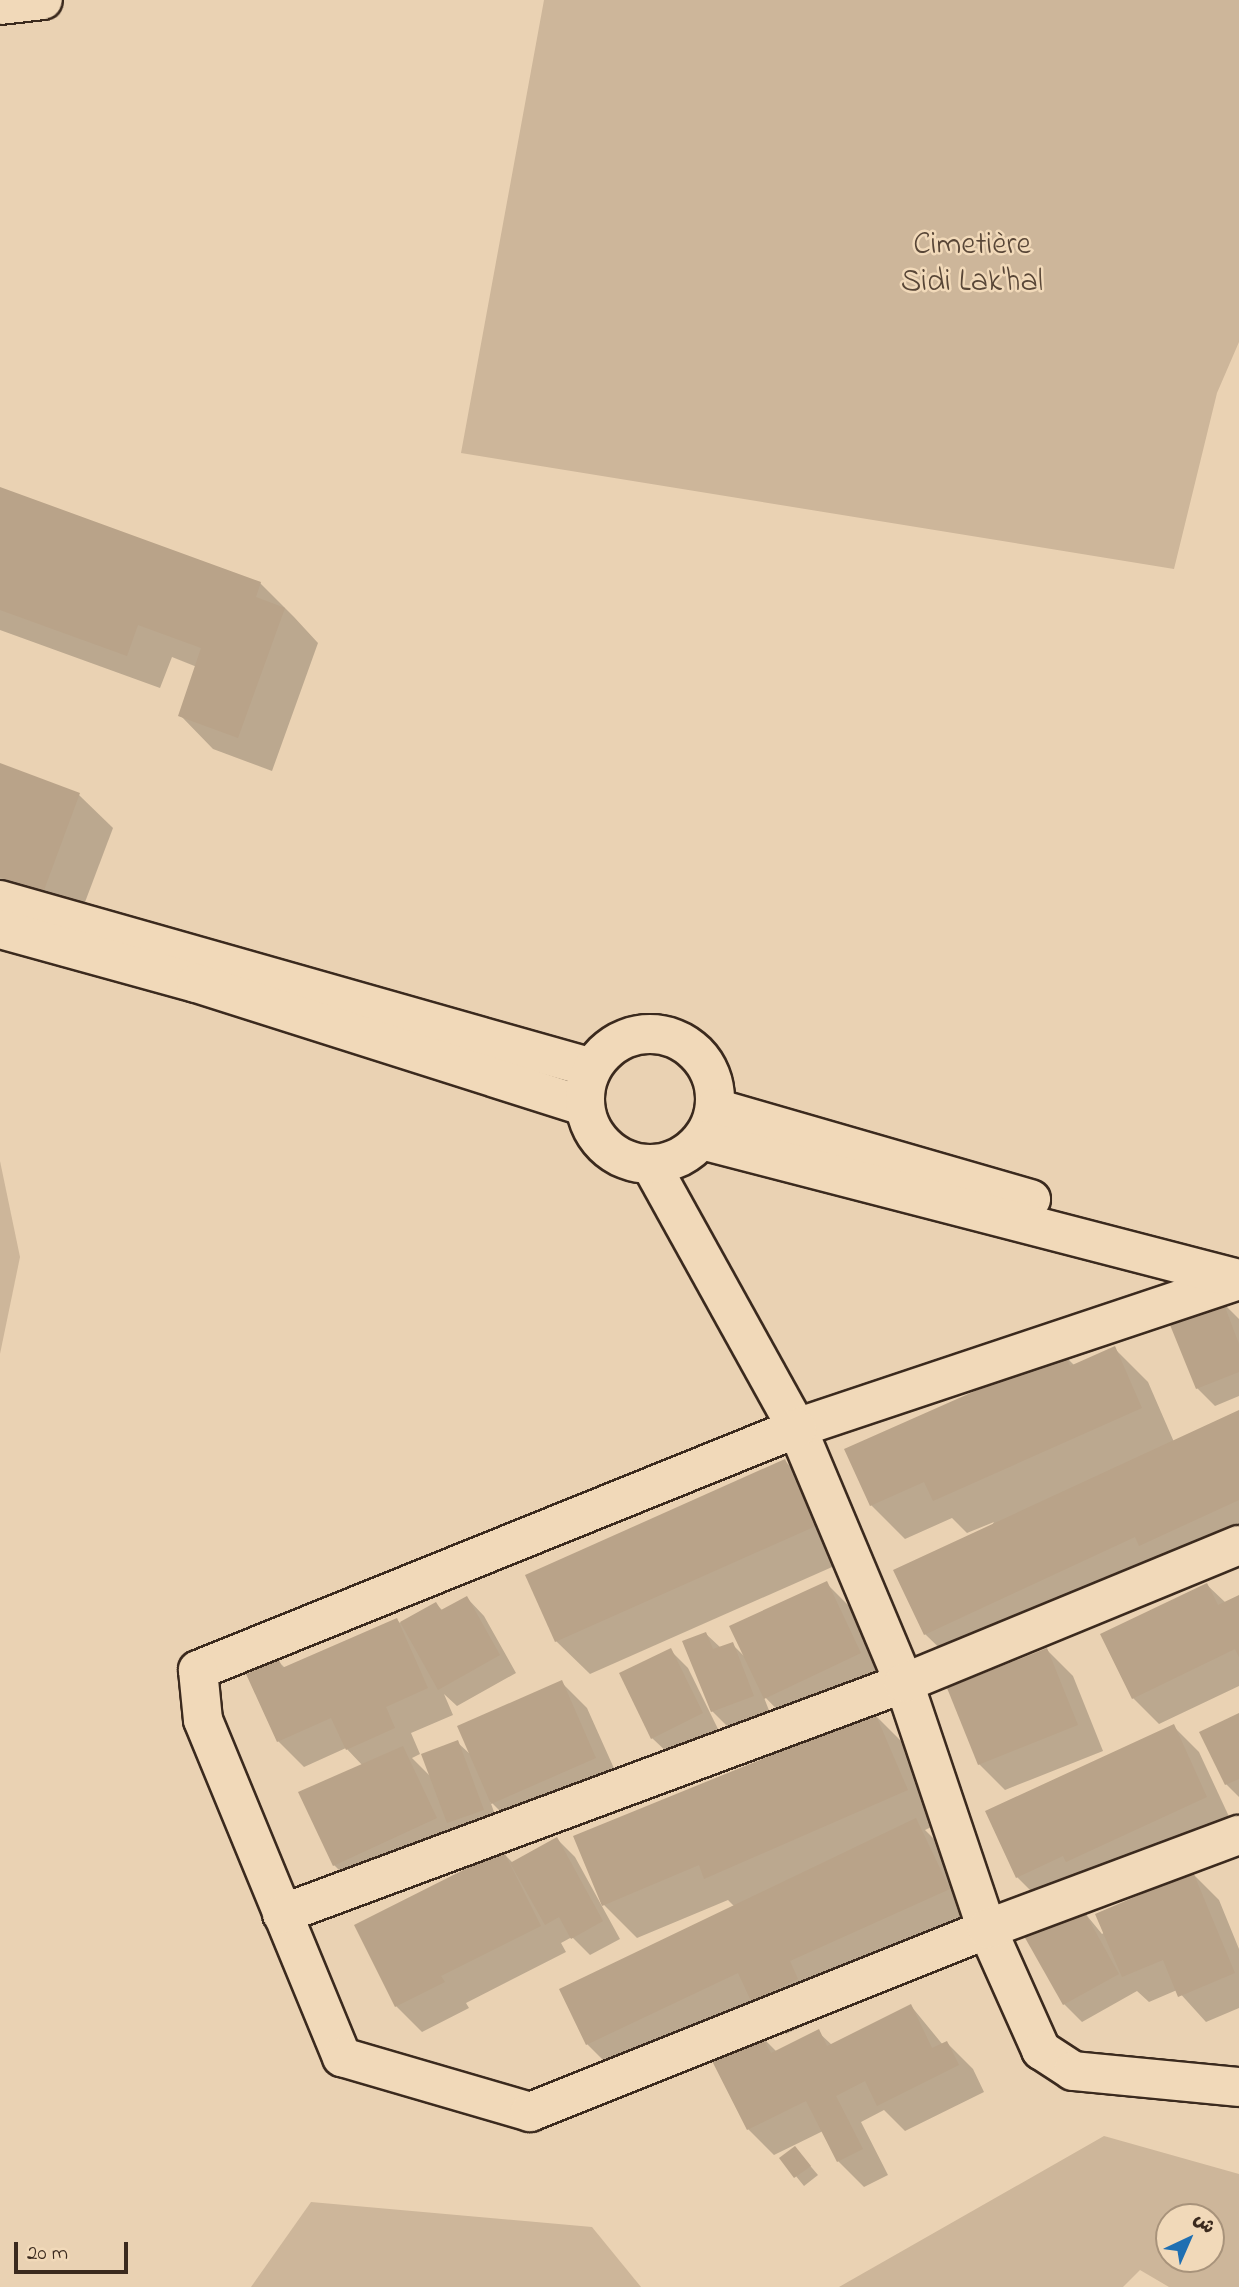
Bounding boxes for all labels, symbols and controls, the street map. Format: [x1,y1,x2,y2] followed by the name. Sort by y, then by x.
[901,228,1043,303] park label: Cimetière Sidi Lak'hal
[1155,2203,1225,2273] north arrow
[1187,2207,1220,2241] text: ش
[18,2228,131,2272] scale bar
[27,2239,68,2269] text: 20 m

